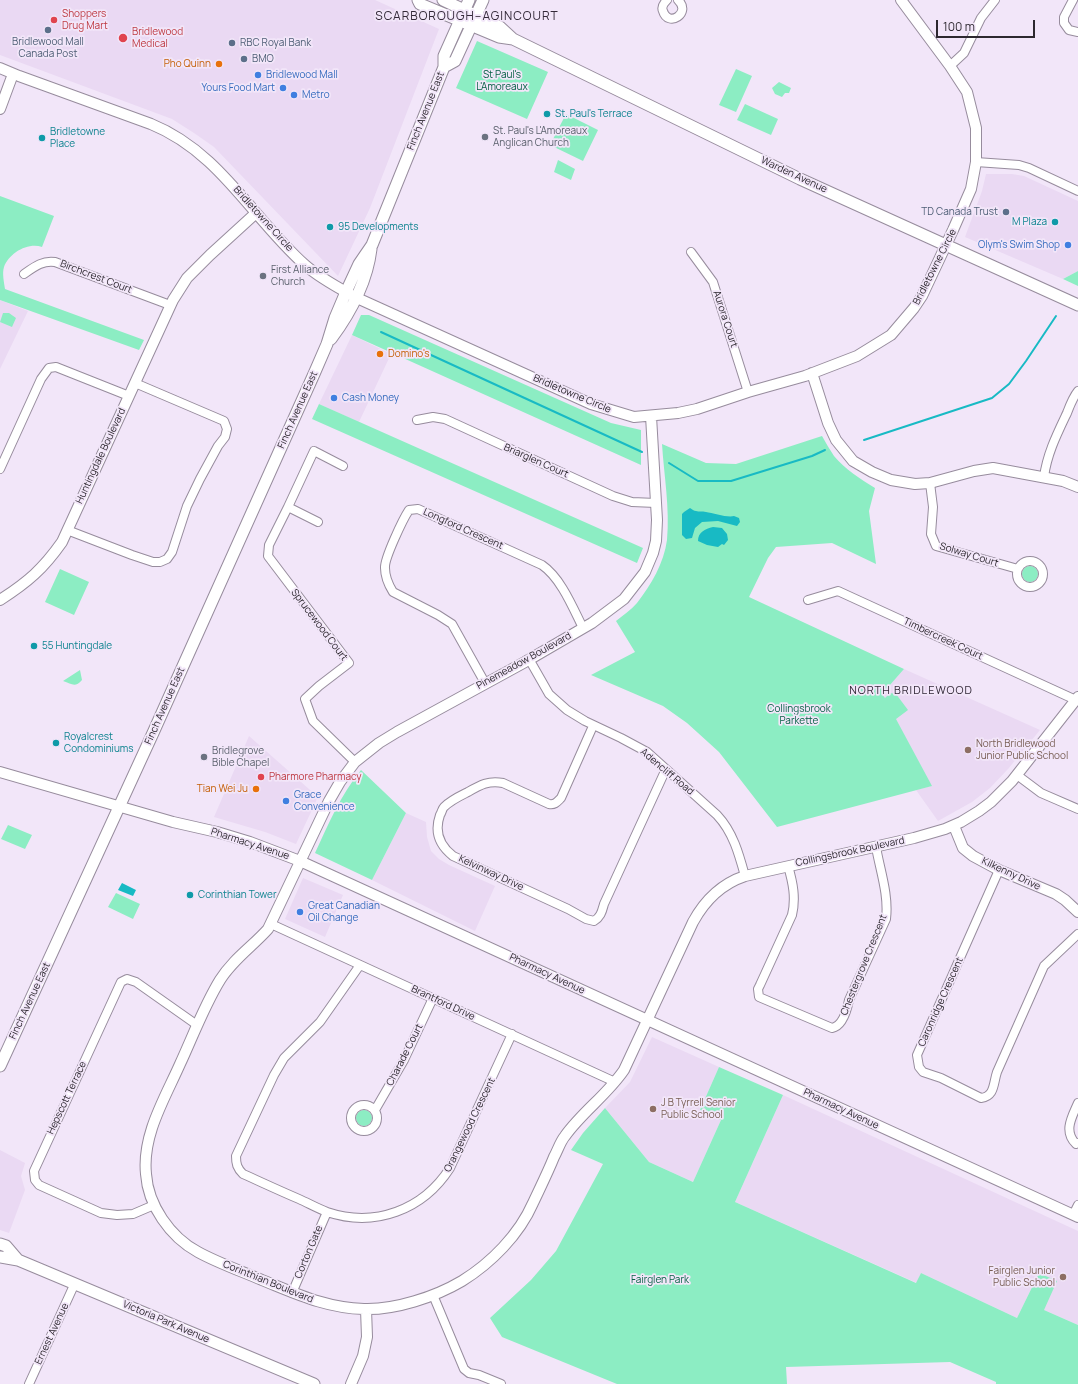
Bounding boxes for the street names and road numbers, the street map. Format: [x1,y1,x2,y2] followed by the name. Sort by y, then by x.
[405,70,447,152] street label: Finch Avenue East
[759,154,829,196] street label: Warden Avenue
[231,184,295,254] street label: Bridletowne Circle
[911,227,959,307] street label: Bridletowne Circle
[58,258,134,296] street label: Birchcrest Court
[710,289,740,349] street label: Aurora Court
[276,369,320,451] street label: Finch Avenue East
[531,372,613,416] street label: Bridletowne Circle
[74,406,128,506] street label: Huntingdale Boulevard
[502,441,570,481] street label: Briarglen Court
[421,506,505,552] street label: Longford Crescent
[938,540,1000,570] street label: Solway Court
[288,587,350,663] street label: Sprucewood Court
[901,615,985,663] street label: Timbercreek Court
[474,630,574,692] street label: Pinemeadow Boulevard
[143,665,187,747] street label: Finch Avenue East
[638,746,696,798] street label: Adencliff Road
[209,826,291,862] street label: Pharmacy Avenue
[794,835,906,869] street label: Collingsbrook Boulevard
[457,853,525,893] street label: Kelvinway Drive
[980,855,1042,893] street label: Kilkenny Drive
[838,913,890,1017] street label: Chestergrove Crescent
[507,951,587,997] street label: Pharmacy Avenue
[916,955,966,1049] street label: Caronridge Crescent
[7,961,53,1041] street label: Finch Avenue East
[409,983,477,1023] street label: Brantford Drive
[384,1022,426,1088] street label: Charade Court
[45,1060,89,1136] street label: Hepscott Terrace
[442,1076,498,1174] street label: Orangewood Crescent
[801,1086,881,1132] street label: Pharmacy Avenue
[292,1224,326,1280] street label: Corton Gate
[221,1258,315,1306] street label: Corinthian Boulevard
[121,1298,211,1346] street label: Victoria Park Avenue
[33,1301,71,1367] street label: Ernest Avenue

